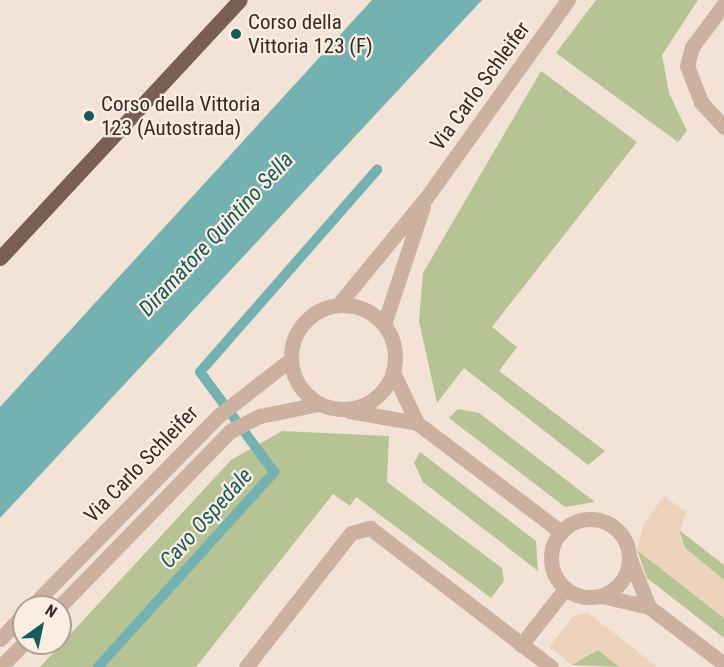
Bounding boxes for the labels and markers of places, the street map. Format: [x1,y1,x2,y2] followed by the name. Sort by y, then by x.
[248,9,373,59] place label: Corso della Vittoria 123 (F)
[229,27,243,41] marker: Corso della Vittoria 123 (F)
[101,91,260,141] place label: Corso della Vittoria 123 (Autostrada)
[82,109,96,123] marker: Corso della Vittoria 123 (Autostrada)

